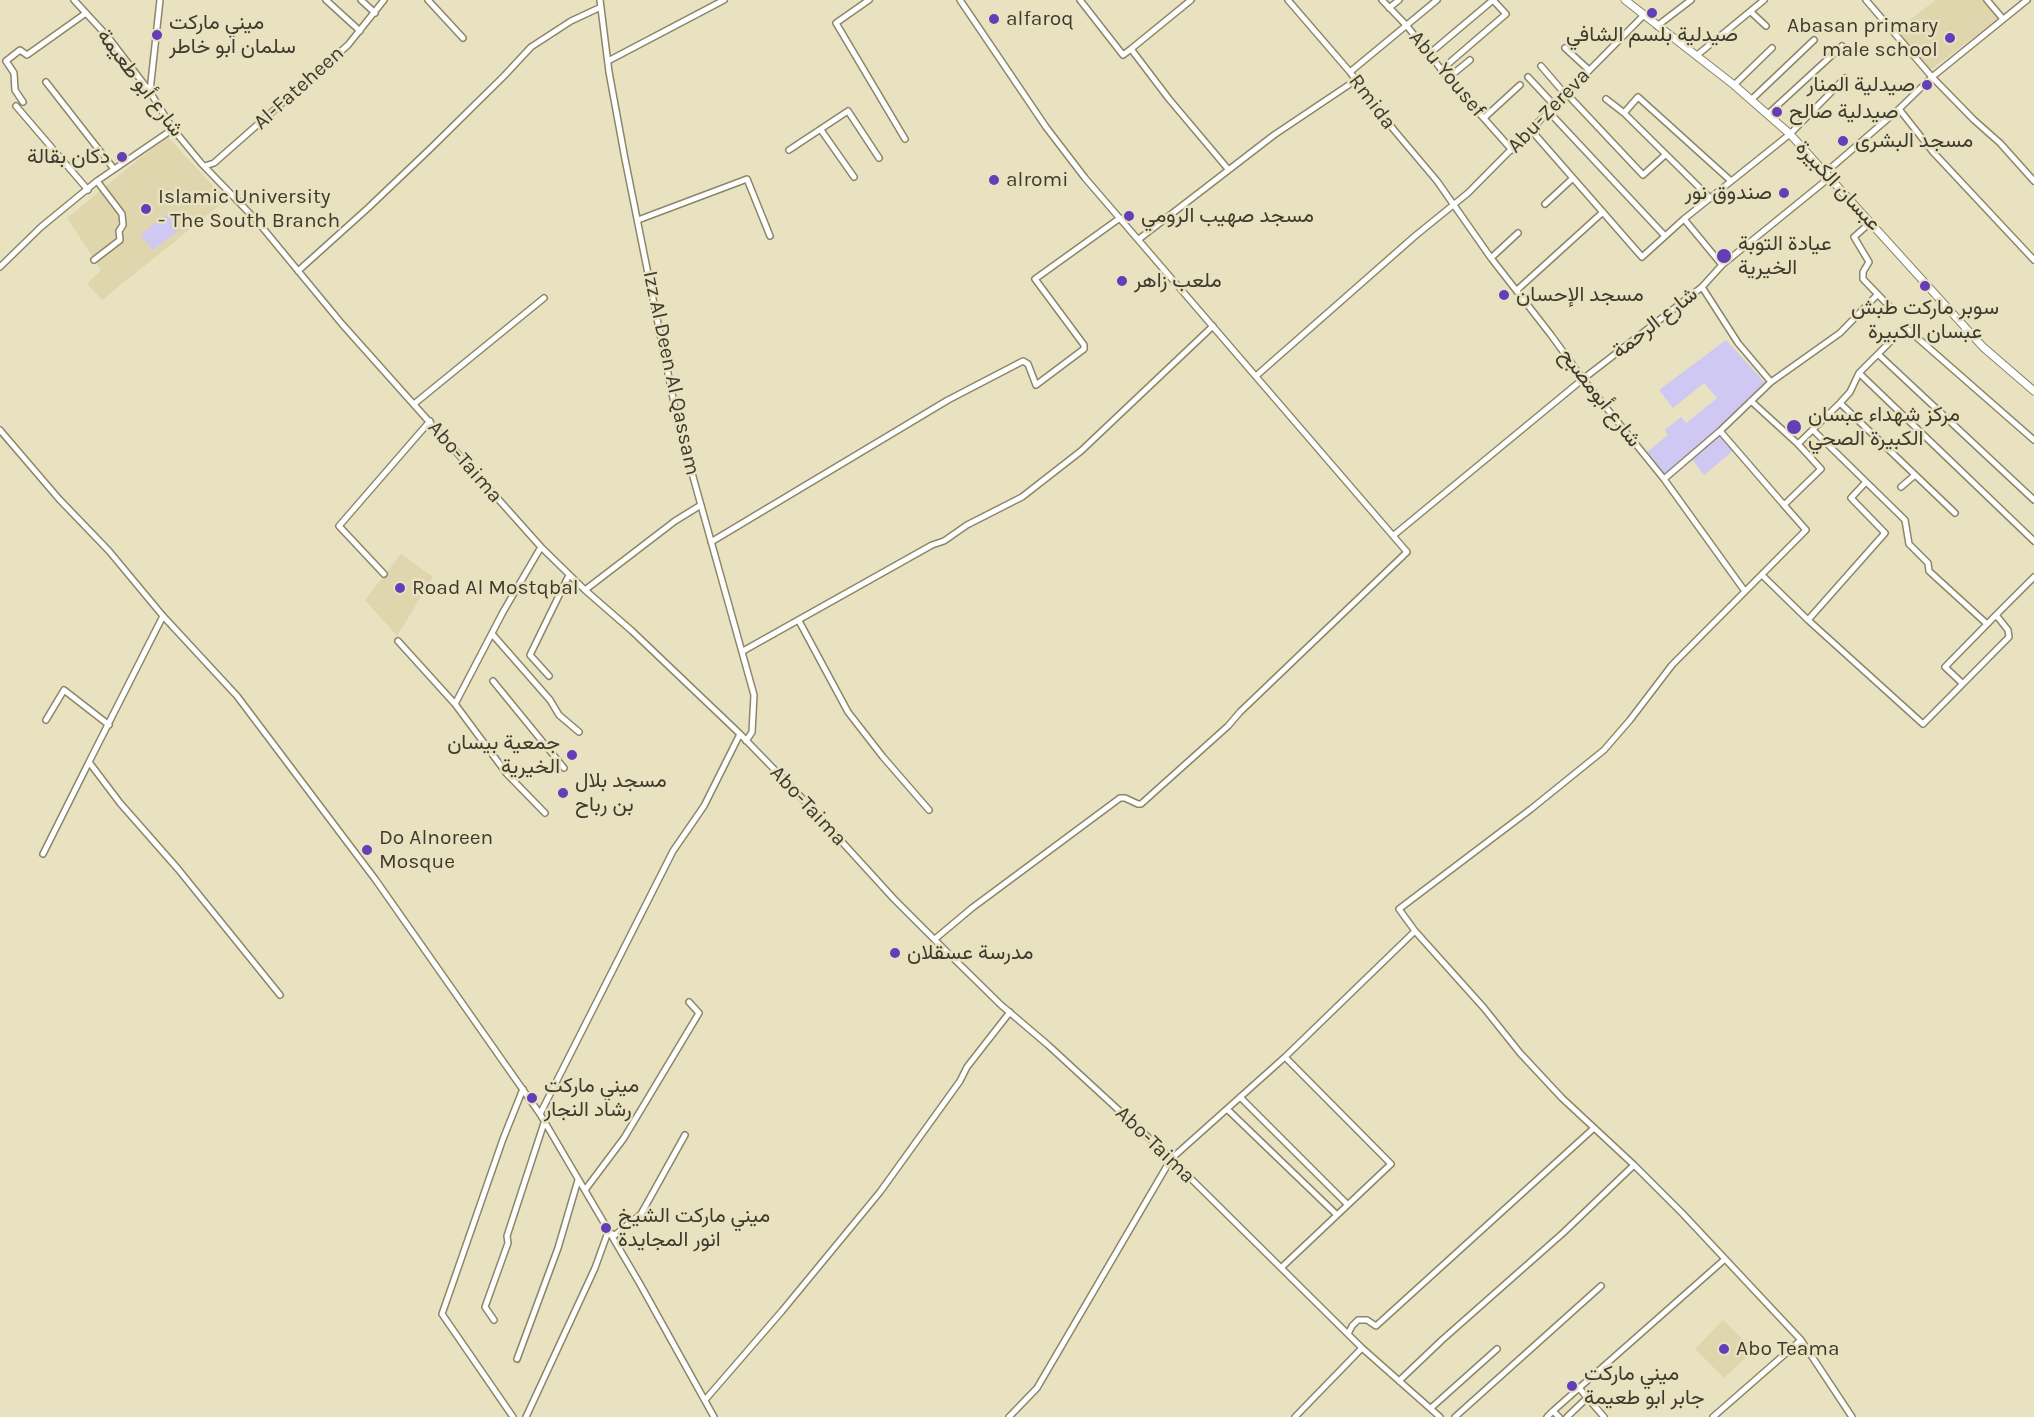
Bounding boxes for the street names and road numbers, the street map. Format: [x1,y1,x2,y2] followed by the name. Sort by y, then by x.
[91,24,189,142] street label: شارع أبو طعيمة
[1403,25,1491,123] street label: Abu Yousef
[249,41,349,135] street label: Al-Fateheen
[1502,63,1596,159] street label: Abu-Zereva
[1343,69,1401,135] street label: Rmida
[1790,136,1886,236] street label: عبسان الكبيرة
[637,269,705,477] street label: Izz Al Deen Al Qassam
[1607,282,1703,364] street label: شارع الرحمة
[1554,344,1646,452] street label: شارع أبومصبح
[422,416,508,508] street label: Abo-Taima
[764,760,852,852] street label: Abo-Taima
[1110,1101,1200,1189] street label: Abo-Taima

